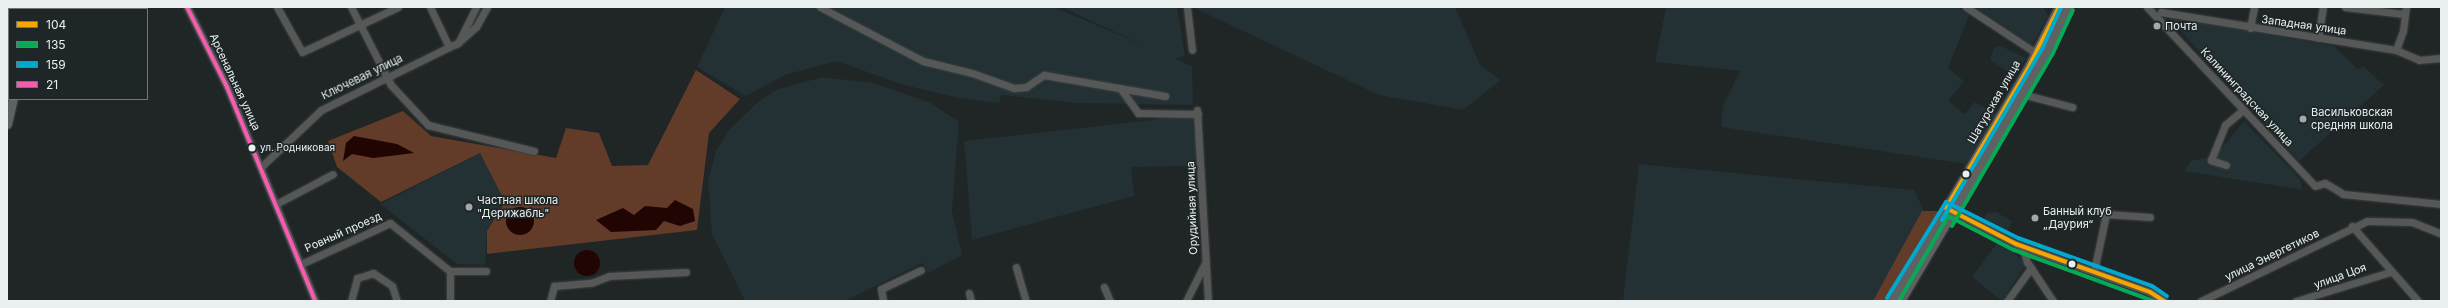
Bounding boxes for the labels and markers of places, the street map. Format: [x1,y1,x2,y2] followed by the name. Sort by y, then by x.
[2165,19,2198,33] place label: Почта
[2152,21,2162,31] marker: Почта
[2311,106,2393,132] place label: Васильковская средняя школа
[2298,114,2308,124] marker: Васильковская средняя школа
[260,142,335,154] place label: ул. Родниковая
[247,143,257,153] marker: ул. Родниковая
[1961,169,1971,179] unlabelled marker
[477,194,558,220] place label: Частная школа "Дерижабль"
[464,202,474,212] marker: Частная школа "Дерижабль"
[2043,205,2112,231] place label: Банный клуб „Даурия“
[2030,213,2040,223] marker: Банный клуб „Даурия“
[2067,259,2077,269] unlabelled marker

